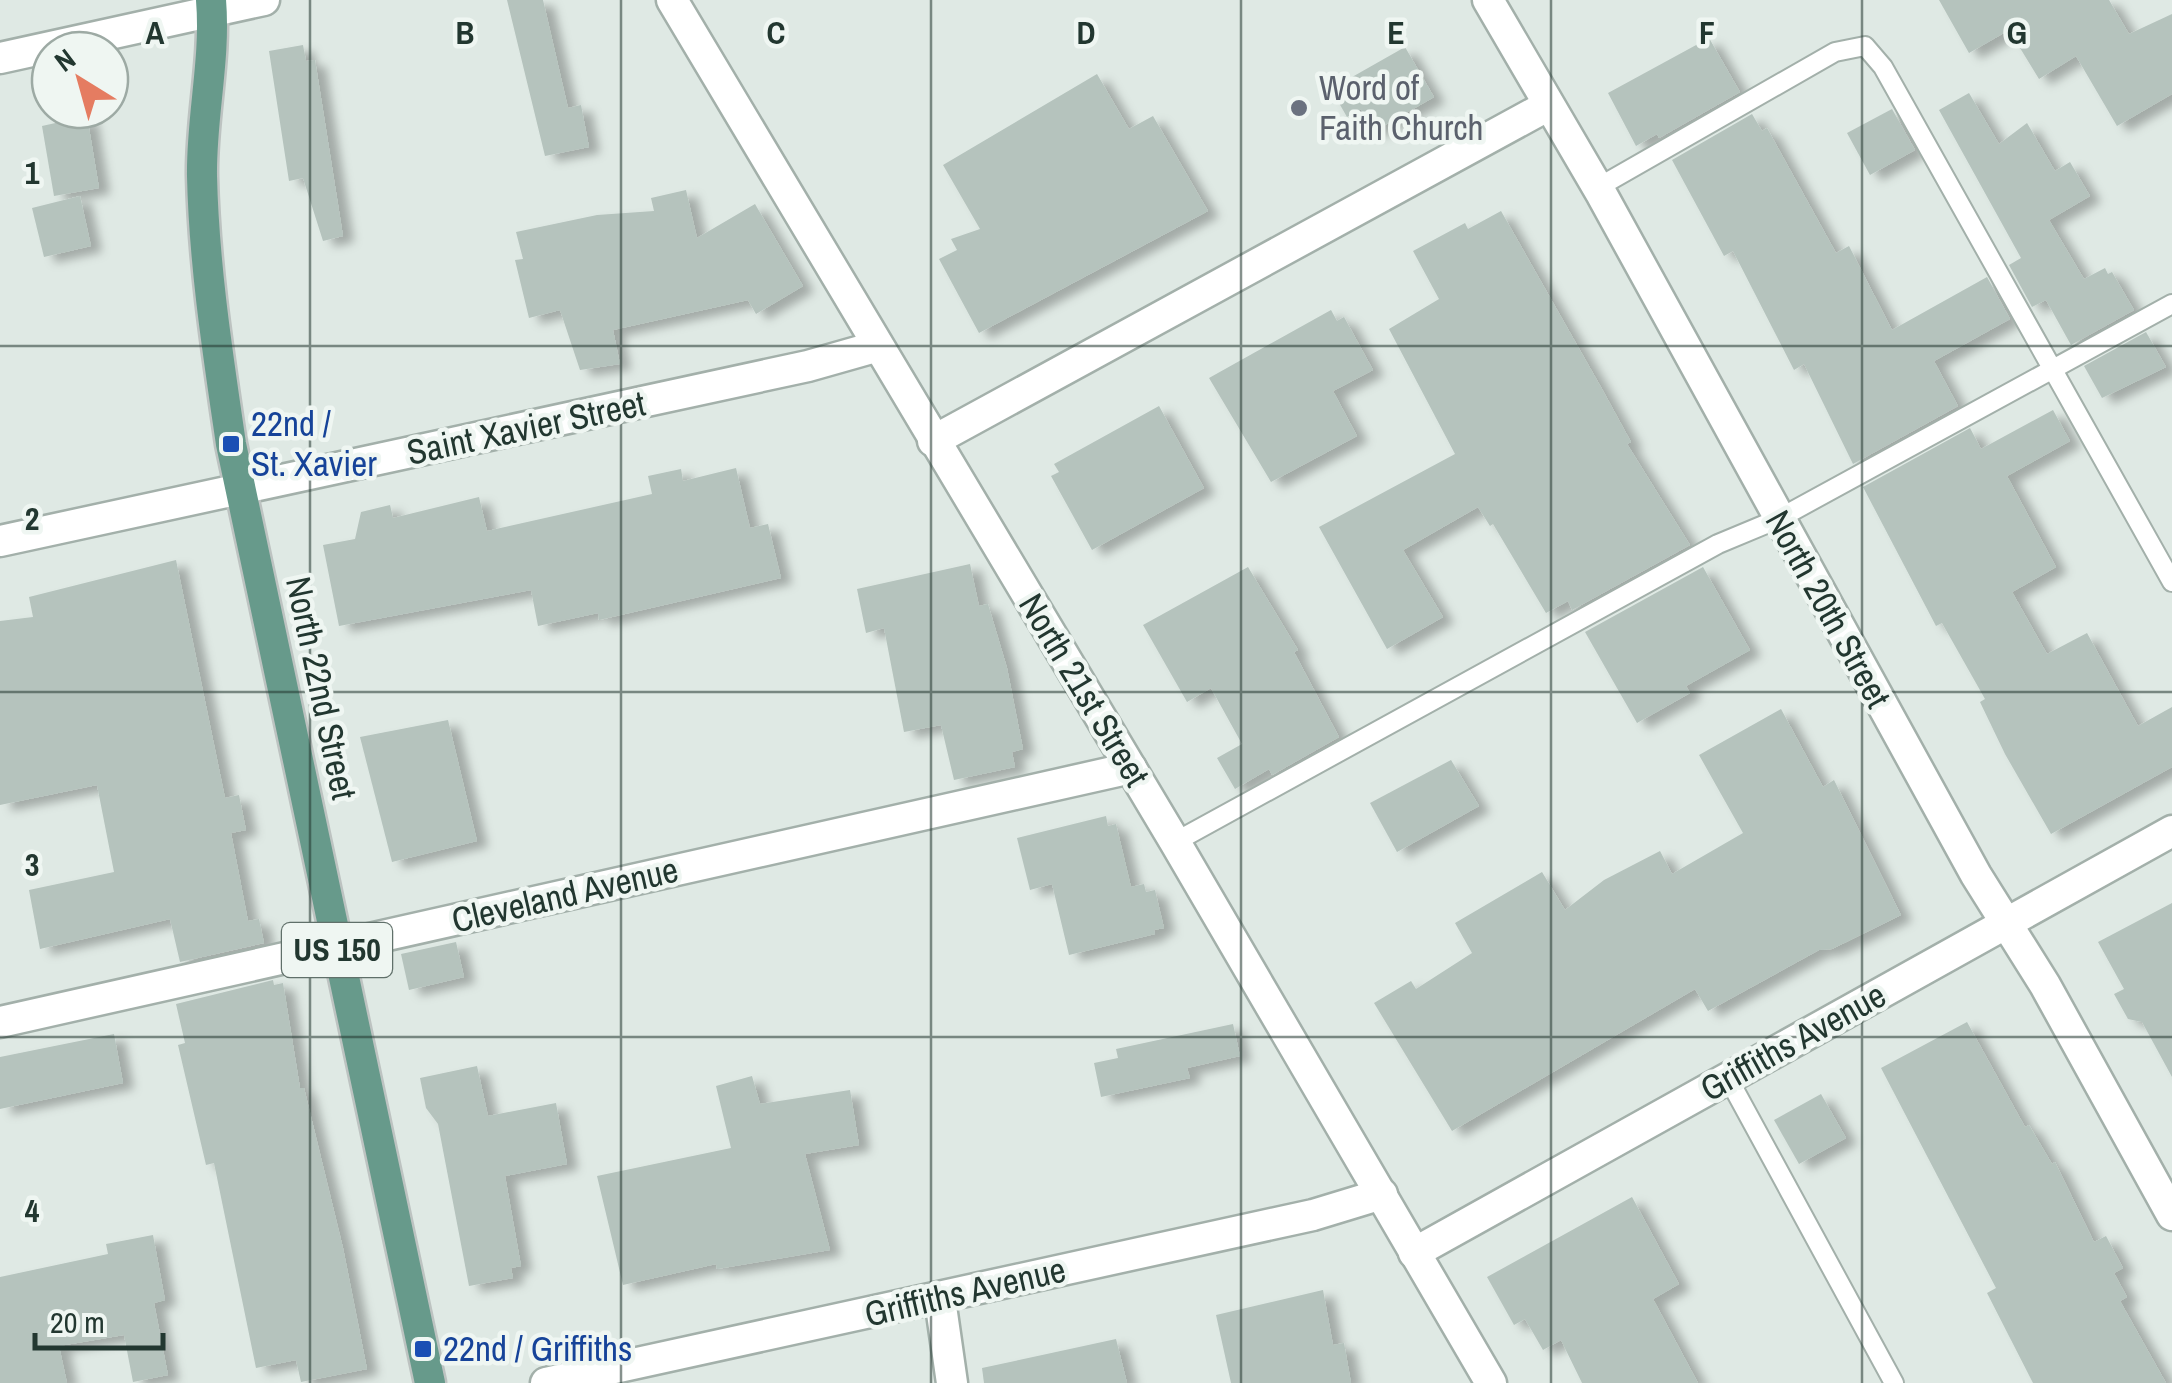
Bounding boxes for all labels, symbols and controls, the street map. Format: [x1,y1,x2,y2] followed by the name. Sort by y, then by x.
[146,11,165,54] text: A
[456,11,474,54] text: B
[767,11,785,54] text: C
[1077,11,1095,54] text: D
[1387,11,1405,54] text: E
[1699,11,1715,54] text: F
[2007,11,2027,54] text: G
[30,30,130,130] north arrow
[47,40,83,80] text: N
[1319,64,1484,151] place label: Word of Faith Church
[1288,97,1310,119] marker: Word of Faith Church
[25,151,40,194] text: 1
[403,379,649,476] street label: Saint Xavier Street
[251,400,377,487] place label: 22nd / St. Xavier
[220,433,242,455] marker: 22nd / St. Xavier
[25,497,39,540] text: 2
[1755,502,1902,716] street label: North 20th Street
[275,572,368,804] street label: North 22nd Street
[1008,585,1160,795] street label: North 21st Street
[25,843,39,886] text: 3
[447,846,683,943] street label: Cleveland Avenue
[282,923,392,977] road number: US 150
[1692,971,1894,1112] street label: Griffiths Avenue
[25,1189,40,1232] text: 4
[860,1246,1070,1337] street label: Griffiths Avenue
[35,1288,162,1350] scale bar
[50,1302,105,1342] text: 20 m
[443,1325,632,1372] place label: 22nd / Griffiths
[412,1338,434,1360] marker: 22nd / Griffiths

